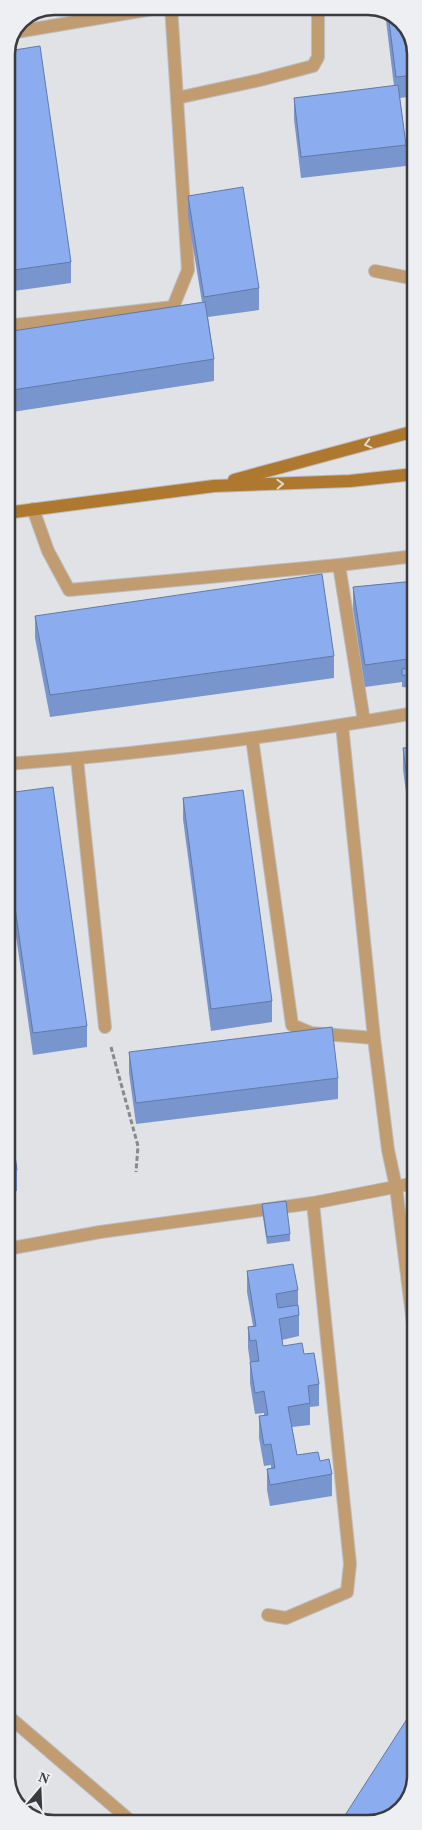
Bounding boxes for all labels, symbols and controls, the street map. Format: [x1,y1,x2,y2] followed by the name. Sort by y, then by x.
[364,438,373,448] one-way arrow
[277,478,285,489] one-way arrow
[15,1765,65,1815] north arrow
[37,1769,51,1787] text: N

